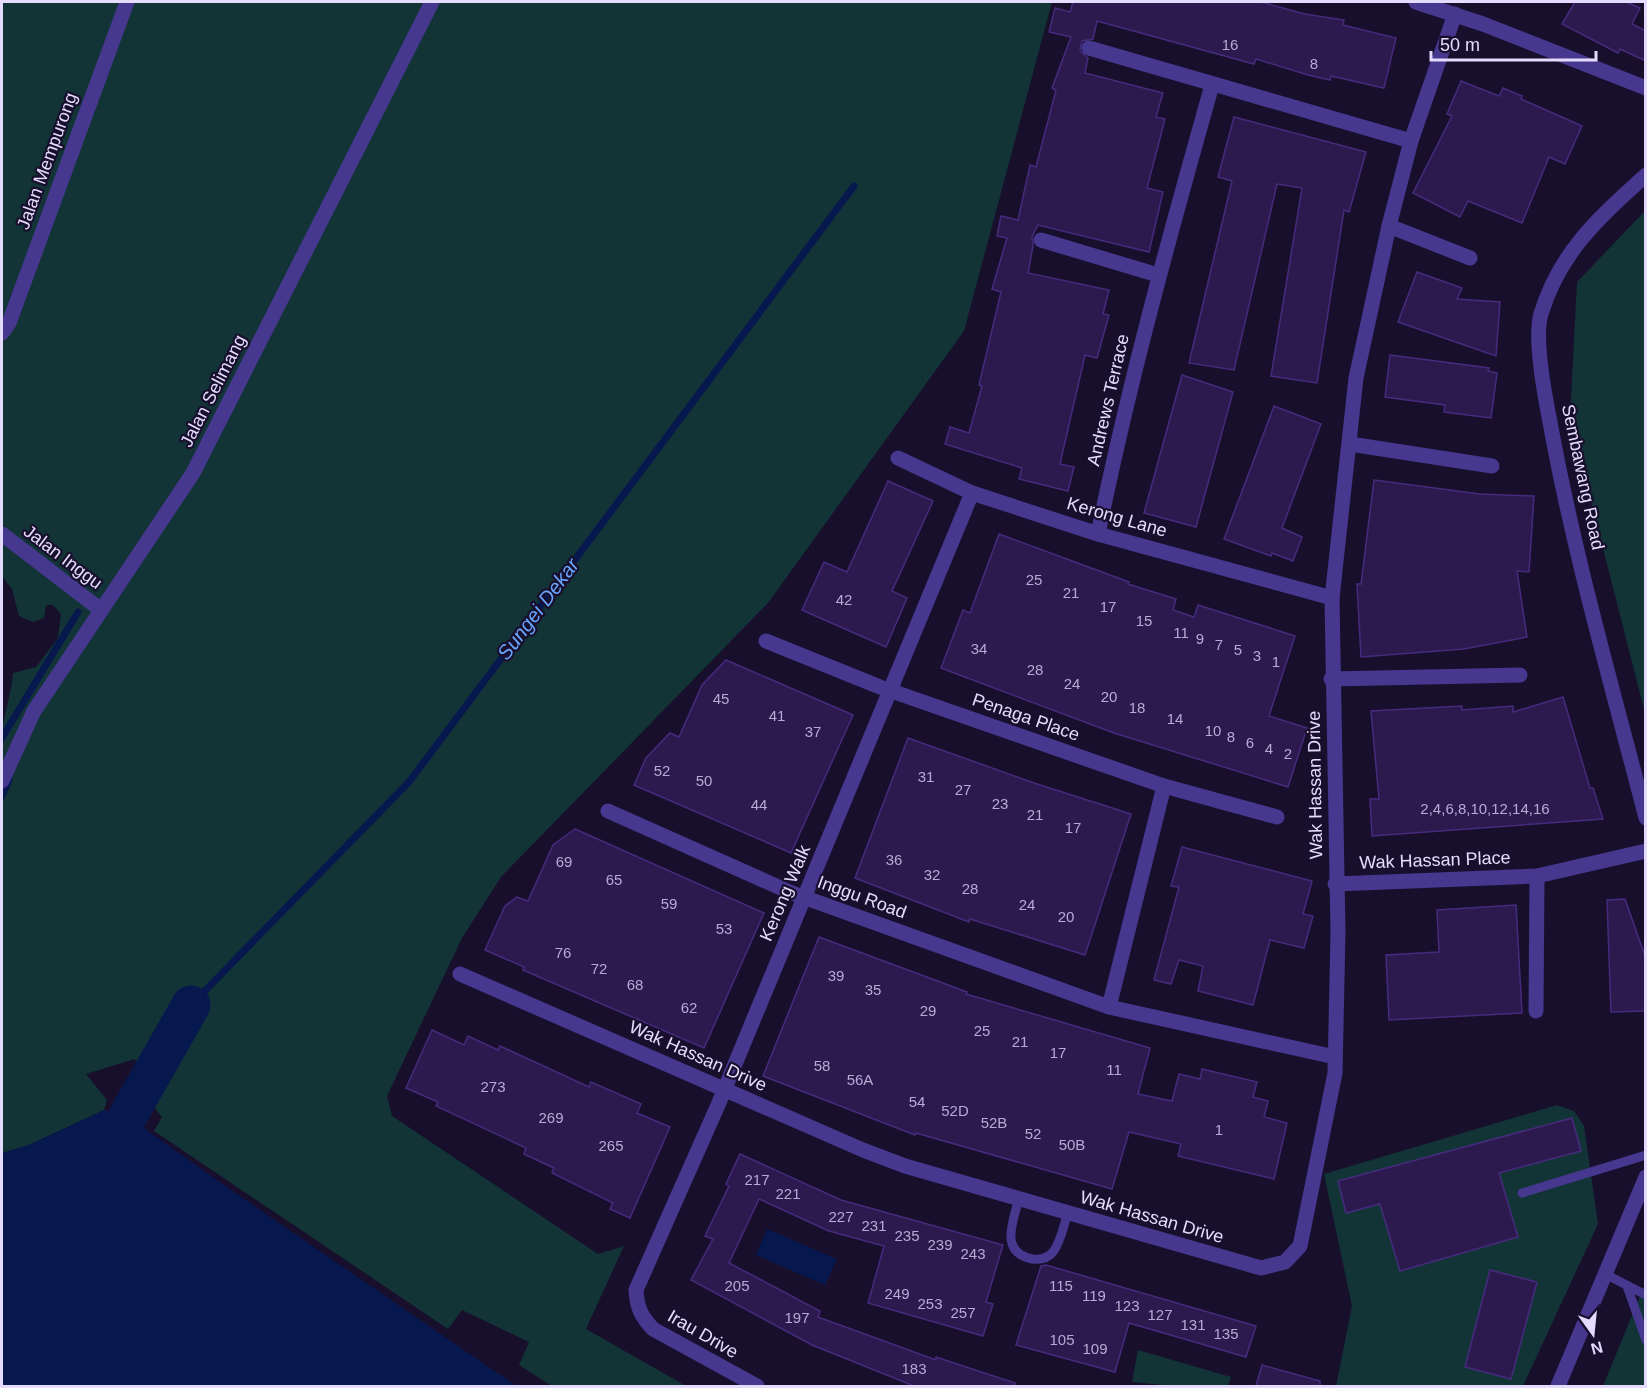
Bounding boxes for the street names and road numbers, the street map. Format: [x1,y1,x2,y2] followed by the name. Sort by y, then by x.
[13,90,81,232] street label: Jalan Mempurong
[176,332,250,450] street label: Jalan Selimang
[1083,332,1133,468] street label: Andrews Terrace
[1558,402,1608,552] street label: Sembawang Road
[1065,493,1169,541] street label: Kerong Lane
[20,521,106,593] street label: Jalan Inggu
[970,689,1082,745] street label: Penaga Place
[1304,711,1326,859] street label: Wak Hassan Drive
[756,841,815,944] street label: Kerong Walk
[1359,847,1511,873] street label: Wak Hassan Place
[815,872,909,922] street label: Inggu Road
[626,1017,770,1095] street label: Wak Hassan Drive
[1078,1187,1226,1247] street label: Wak Hassan Drive
[664,1306,742,1362] street label: Irau Drive

